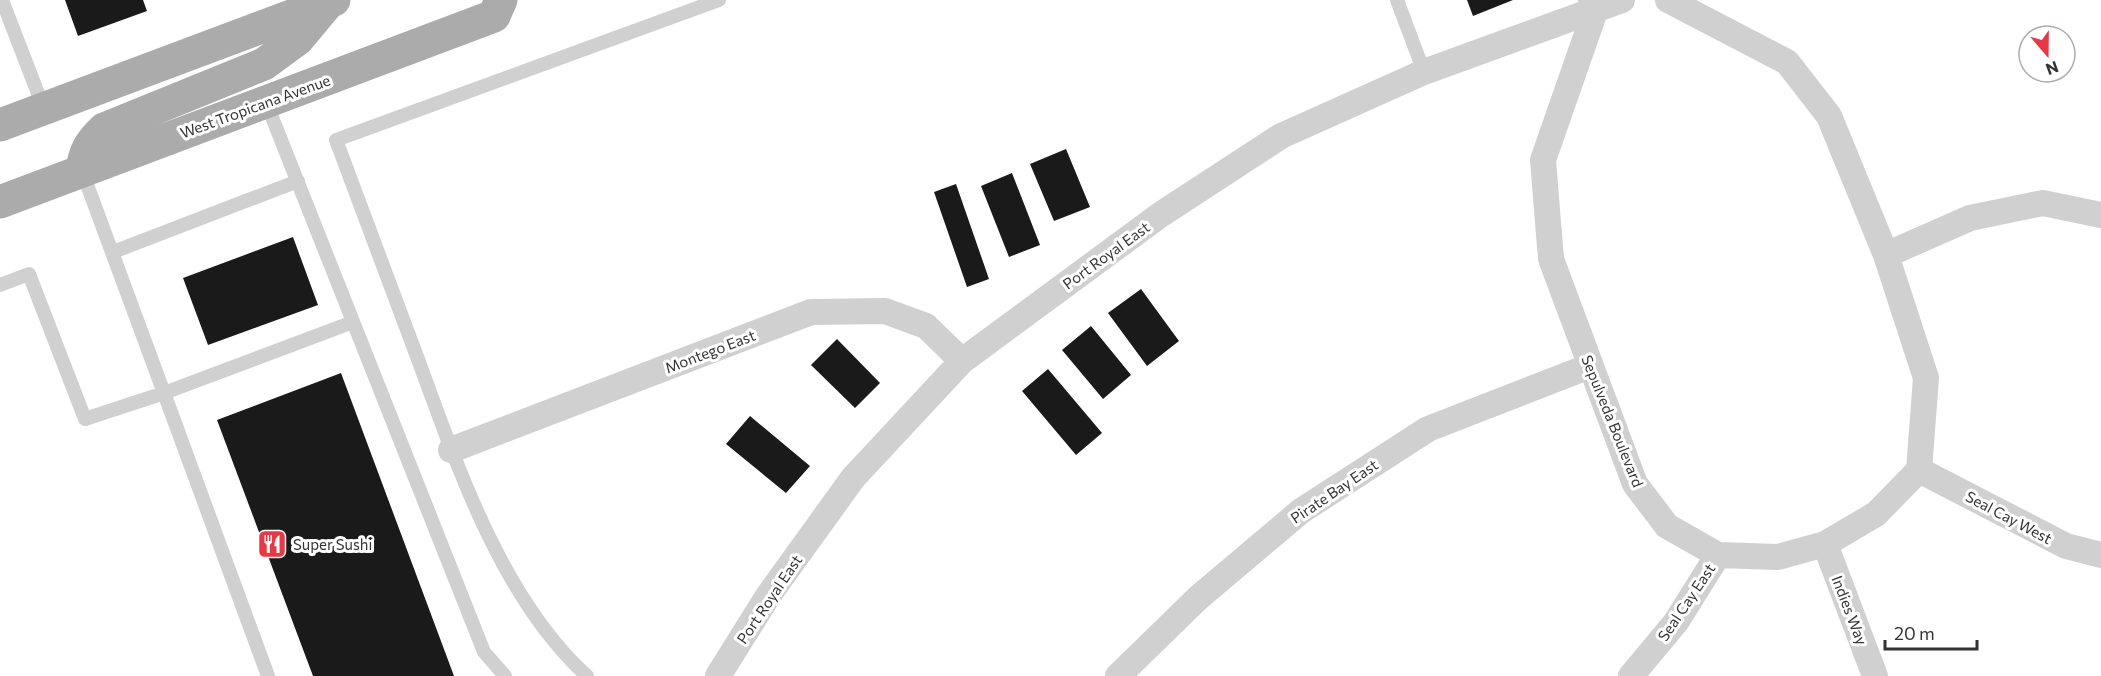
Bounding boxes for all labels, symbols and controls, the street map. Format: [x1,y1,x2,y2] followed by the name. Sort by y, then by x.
[2017,24,2077,84] north arrow
[2043,58,2061,80] text: N
[178,70,333,142] street label: West Tropicana Avenue
[1059,217,1153,293] street label: Port Royal East
[662,326,758,376] street label: Montego East
[1578,352,1648,490] street label: Sepulveda Boulevard
[1287,455,1381,527] street label: Pirate Bay East
[1963,487,2055,547] street label: Seal Cay West
[256,528,288,560] restaurant icon: Super Sushi
[293,535,372,553] place label: Super Sushi
[733,551,805,647] street label: Port Royal East
[1654,560,1718,644] street label: Seal Cay East
[1829,573,1872,647] street label: Indies Way
[1885,613,1976,651] scale bar
[1894,622,1935,644] text: 20 m

